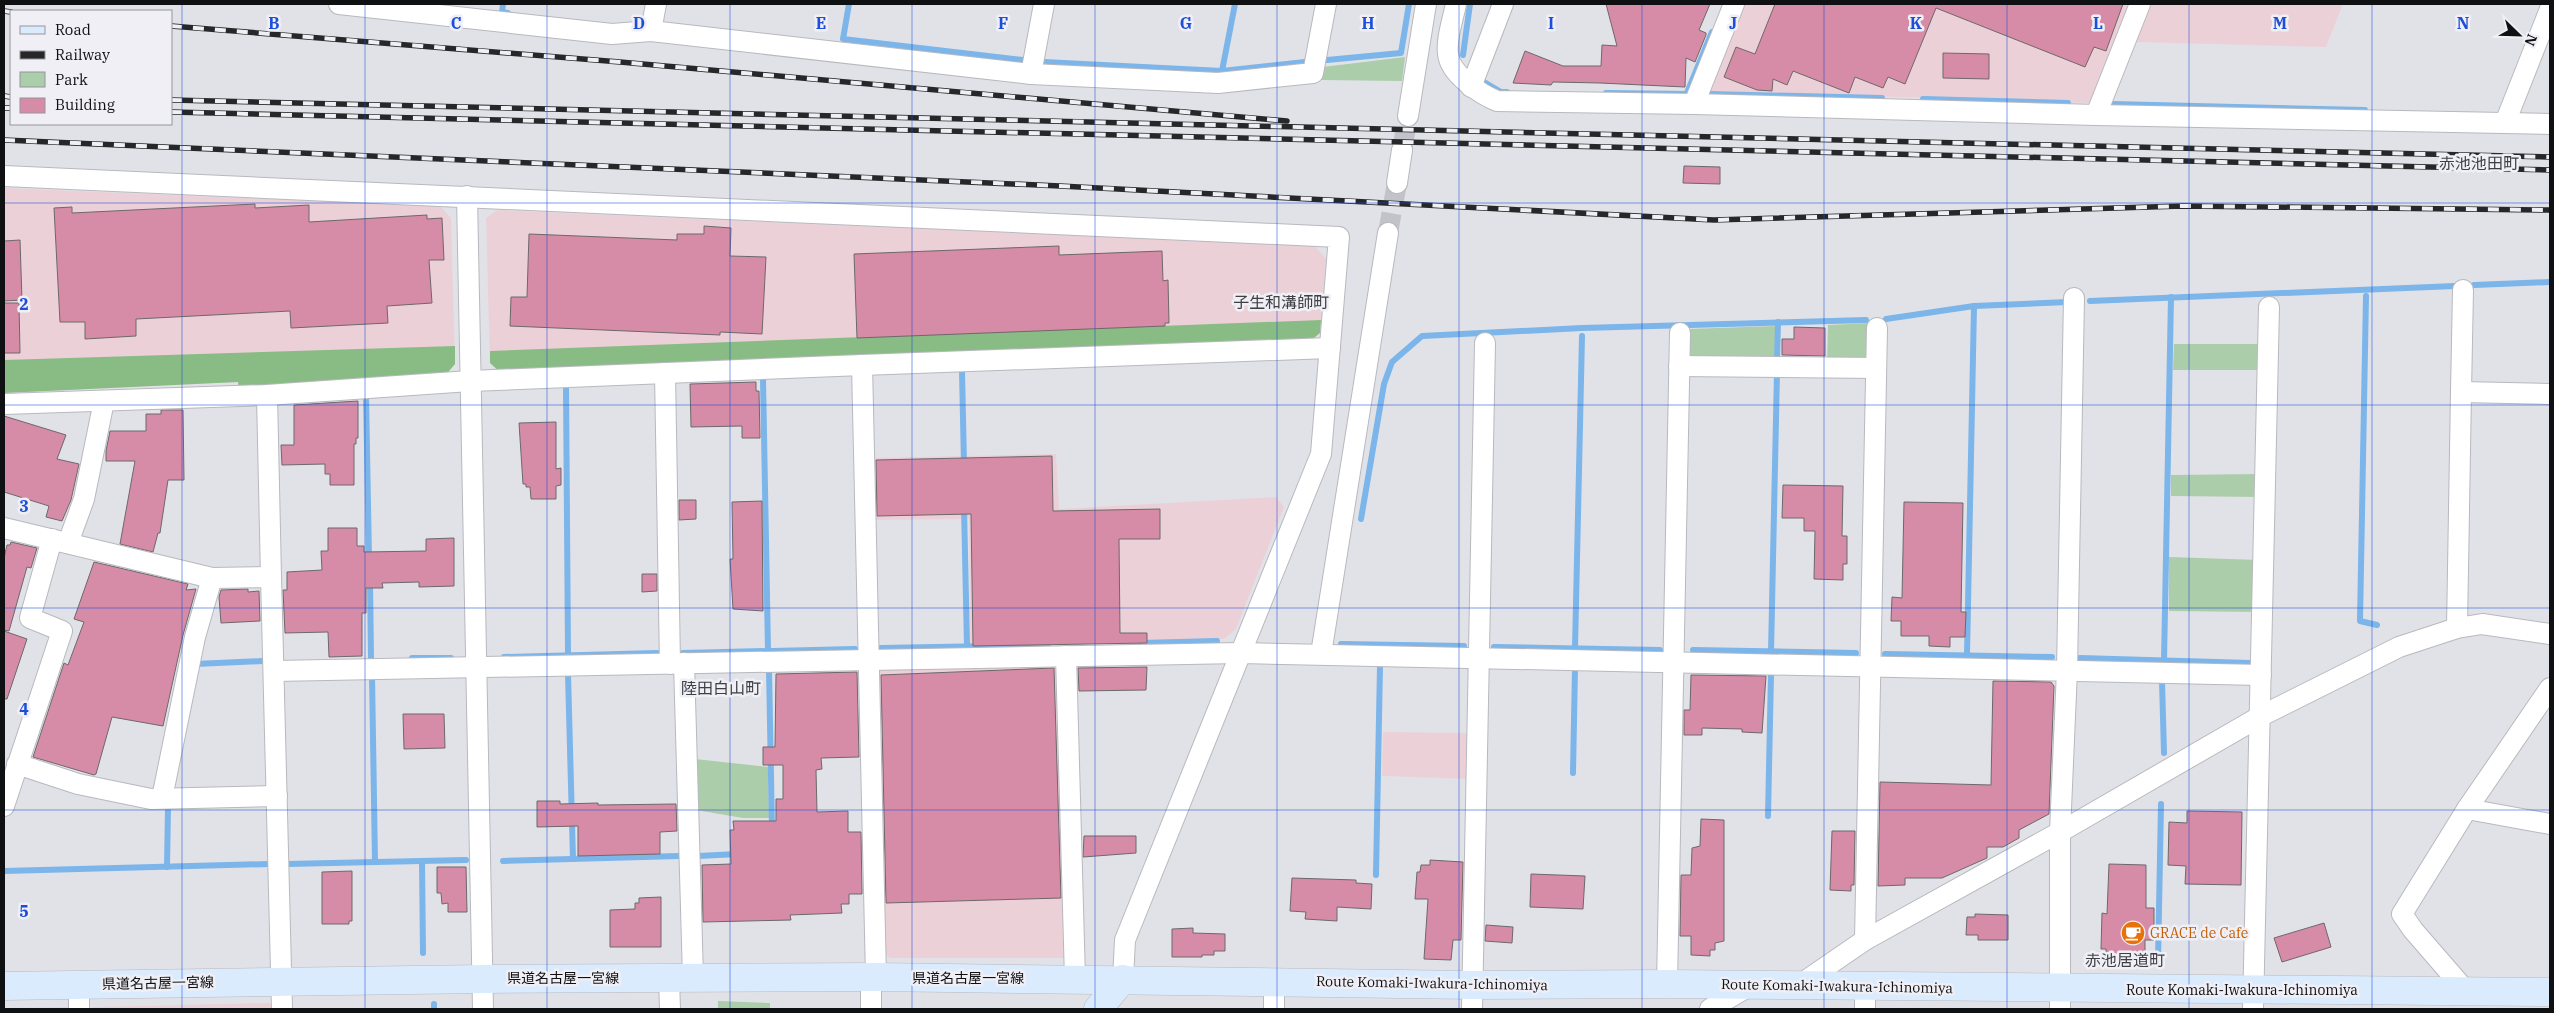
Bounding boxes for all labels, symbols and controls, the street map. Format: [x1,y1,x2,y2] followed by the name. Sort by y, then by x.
[10,10,172,125] legend
[2494,10,2544,60] north arrow
[268,13,280,33] text: B
[451,13,461,33] text: C
[633,13,645,33] text: D
[816,13,826,33] text: E
[998,13,1008,33] text: F
[1180,13,1192,33] text: G
[1362,13,1375,33] text: H
[1548,13,1554,33] text: I
[1729,13,1737,33] text: J
[1910,13,1923,33] text: K
[2093,13,2103,33] text: L
[2273,13,2287,33] text: M
[2457,13,2469,33] text: N
[55,20,91,39] text: Road
[2521,31,2541,49] text: N
[55,45,110,64] text: Railway
[55,70,88,89] text: Park
[55,95,115,114] text: Building
[2439,153,2519,173] district label: 赤池池田町
[1233,292,1329,312] district label: 子生和溝師町
[19,294,29,314] text: 2
[19,496,29,516] text: 3
[681,678,761,698] district label: 陸田白山町
[19,699,29,719] text: 4
[19,901,29,921] text: 5
[2120,920,2146,946] cafe icon: GRACE de Cafe
[2150,924,2248,942] place label: GRACE de Cafe
[2085,950,2165,970] district label: 赤池居道町
[507,969,619,987] street label: 県道名古屋一宮線
[912,969,1024,987] street label: 県道名古屋一宮線
[1316,972,1549,994] street label: Route Komaki-Iwakura-Ichinomiya
[102,973,214,993] street label: 県道名古屋一宮線
[1721,975,1954,997] street label: Route Komaki-Iwakura-Ichinomiya
[2126,981,2358,999] street label: Route Komaki-Iwakura-Ichinomiya

